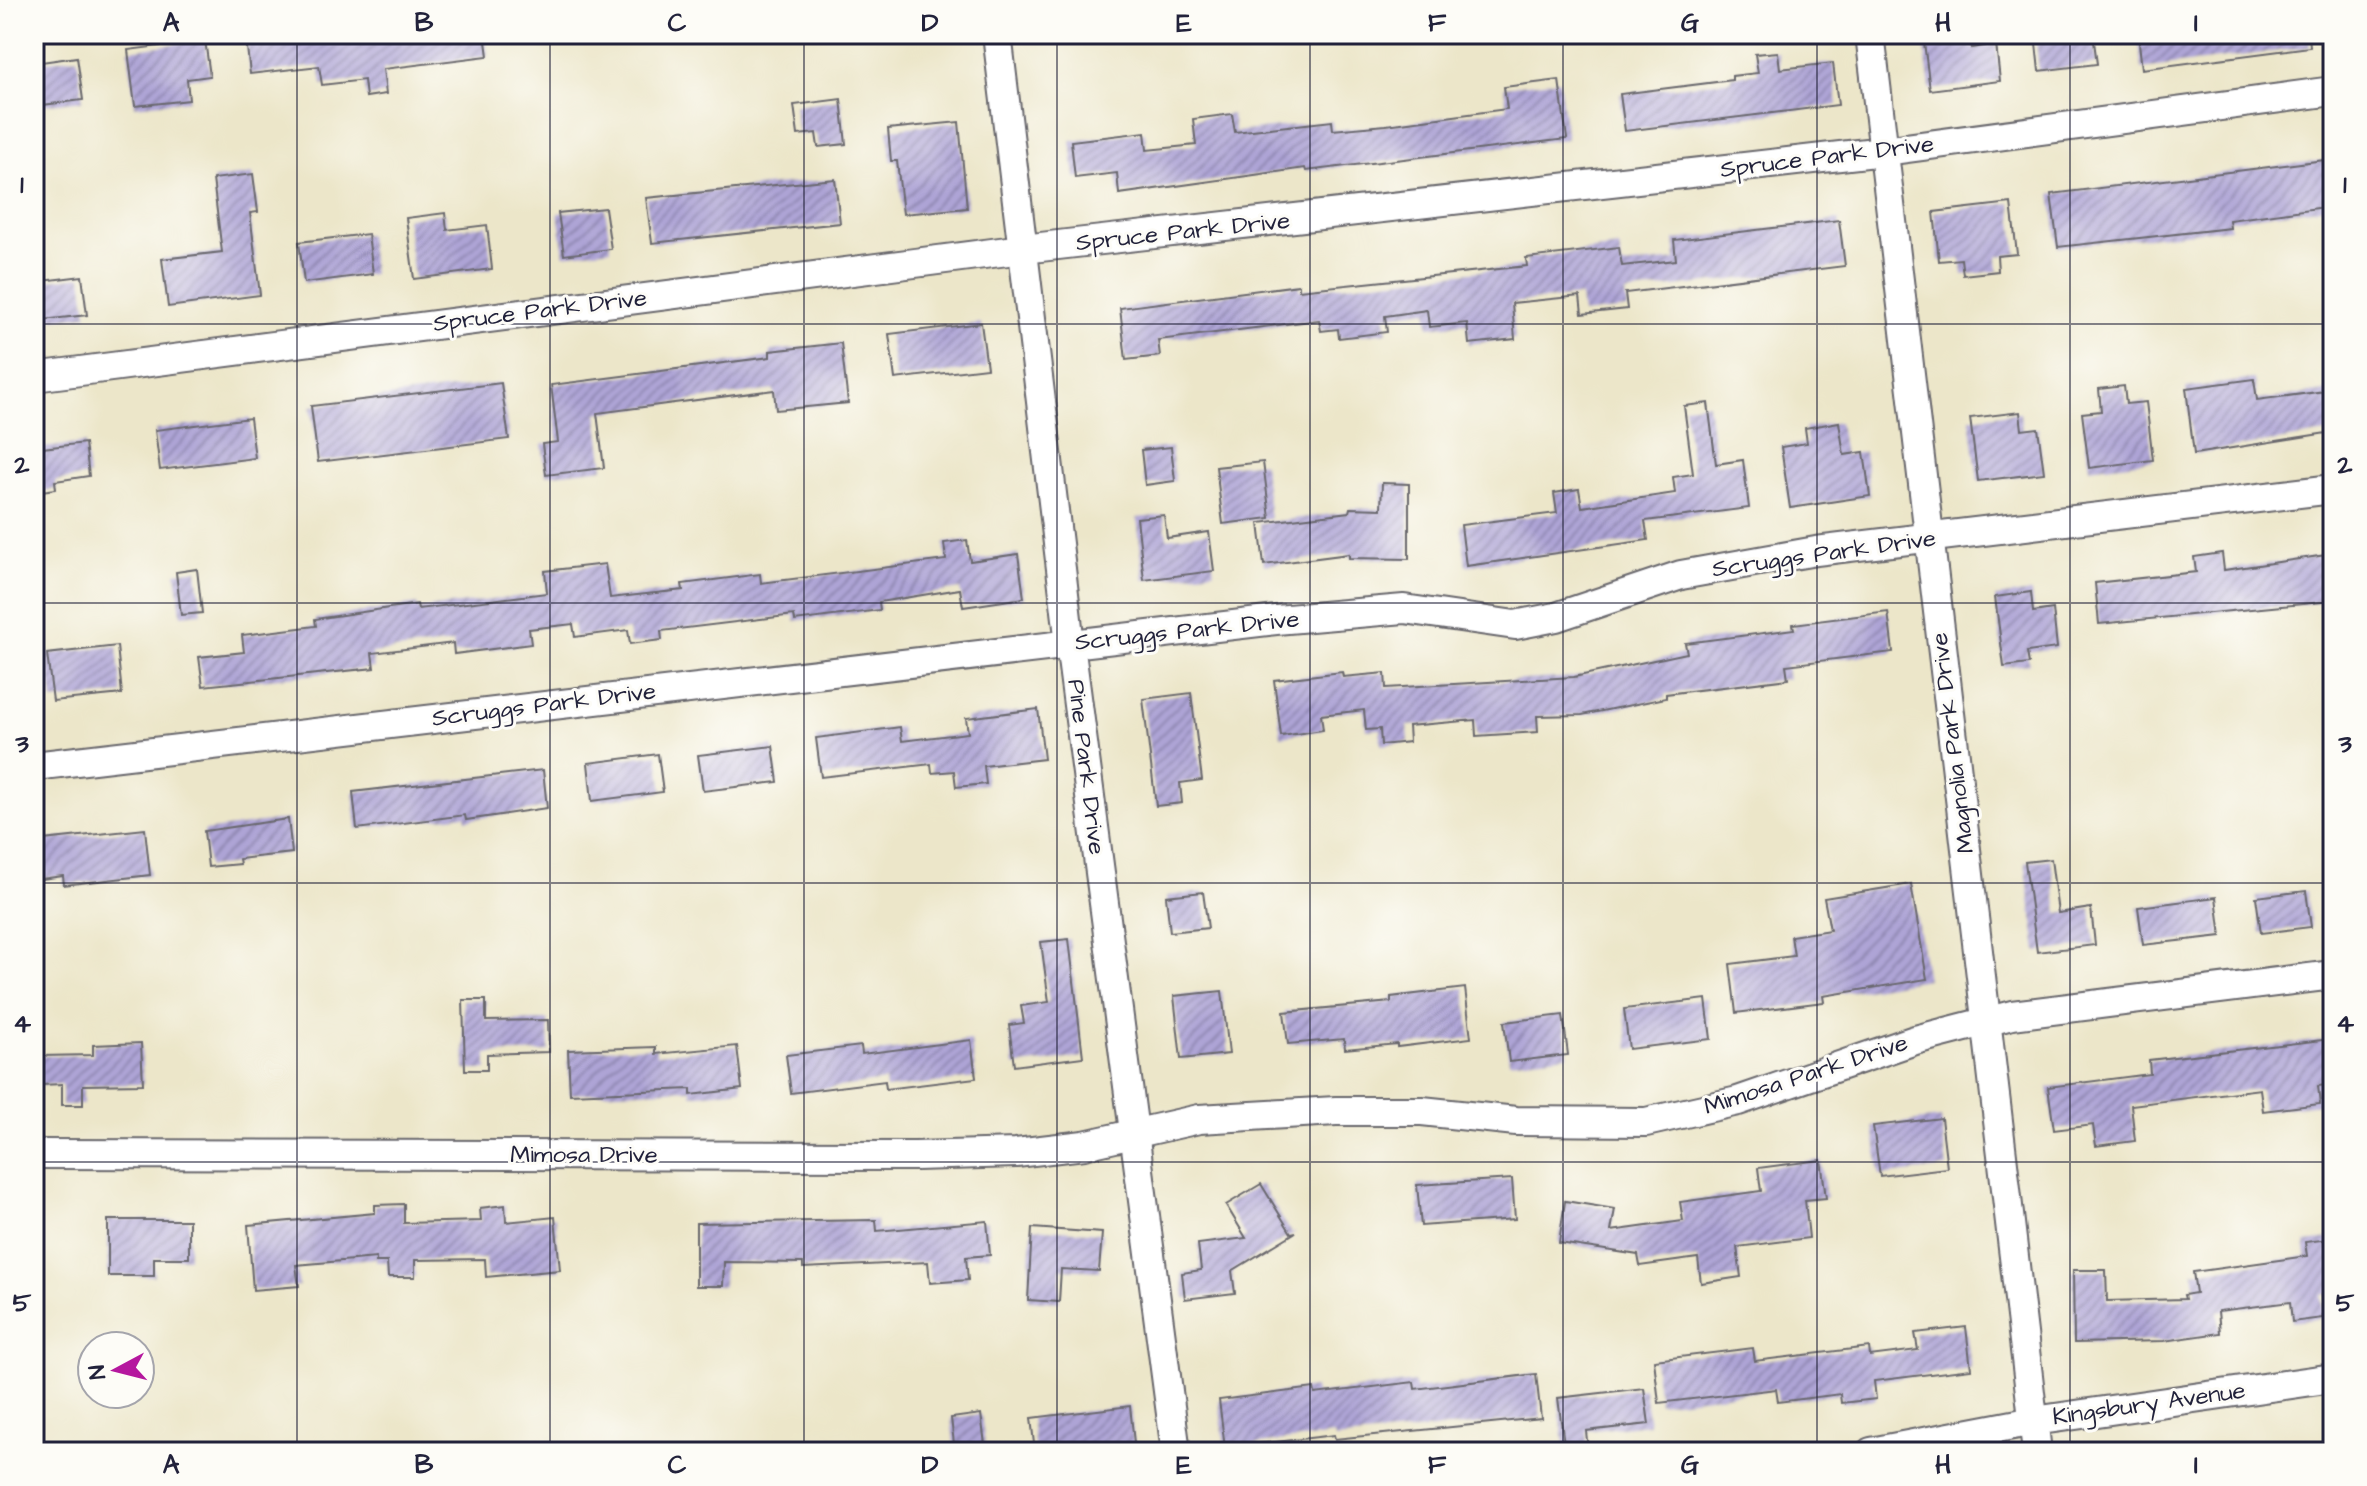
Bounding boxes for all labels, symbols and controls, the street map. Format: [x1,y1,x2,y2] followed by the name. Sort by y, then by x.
[163,5,180,41] text: A
[415,5,434,41] text: B
[668,5,687,41] text: C
[922,5,939,41] text: D
[1176,5,1192,41] text: E
[1428,5,1447,41] text: F
[1681,5,1699,41] text: G
[1935,5,1951,41] text: H
[2194,5,2198,41] text: I
[1718,127,1936,187] street label: Spruce Park Drive
[20,167,24,203] text: 1
[2343,167,2347,203] text: 1
[1074,204,1292,260] street label: Spruce Park Drive
[431,281,649,341] street label: Spruce Park Drive
[14,447,30,483] text: 2
[2337,447,2353,483] text: 2
[1710,521,1938,588] street label: Scruggs Park Drive
[1073,602,1301,661] street label: Scruggs Park Drive
[1923,631,1984,855] street label: Magnolia Park Drive
[430,674,658,737] street label: Scruggs Park Drive
[1058,677,1114,857] street label: Pine Park Drive
[14,726,29,762] text: 3
[2337,726,2352,762] text: 3
[13,1006,31,1042] text: 4
[2336,1006,2354,1042] text: 4
[1700,1026,1912,1124] street label: Mimosa Park Drive
[510,1138,658,1172] street label: Mimosa Drive
[13,1285,32,1321] text: 5
[2336,1285,2355,1321] text: 5
[76,1330,156,1410] north arrow
[81,1363,114,1381] text: N
[2050,1374,2248,1435] street label: Kingsbury Avenue
[163,1447,180,1483] text: A
[415,1447,434,1483] text: B
[668,1447,687,1483] text: C
[922,1447,939,1483] text: D
[1176,1447,1192,1483] text: E
[1428,1447,1447,1483] text: F
[1681,1447,1699,1483] text: G
[1935,1447,1951,1483] text: H
[2194,1447,2198,1483] text: I

